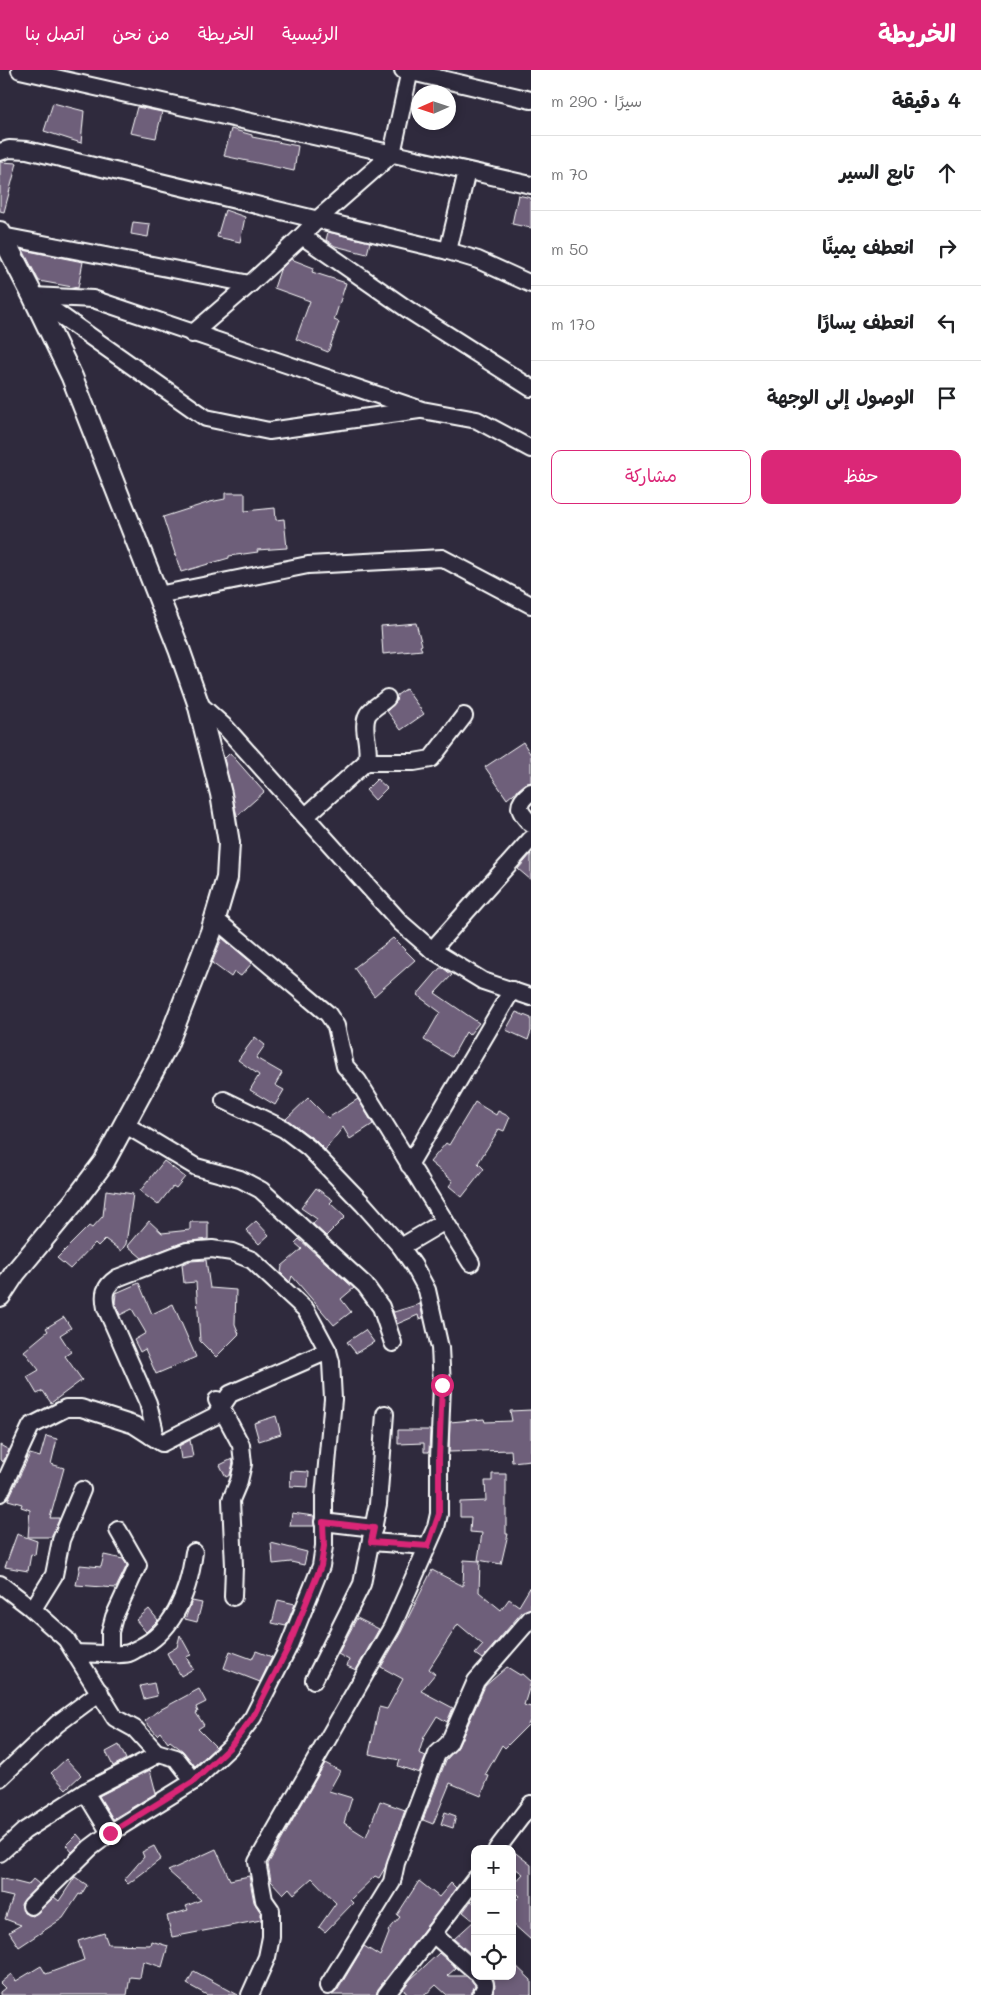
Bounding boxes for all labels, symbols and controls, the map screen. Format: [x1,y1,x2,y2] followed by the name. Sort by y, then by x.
[878,17,956,48] text: الخريطة
[25,21,85,45] text: اتصل بنا
[113,21,170,45] text: من نحن
[198,21,254,45] text: الخريطة
[282,21,338,45] text: الرئيسية
[411,85,456,130] north arrow
[892,86,961,113] text: 4 دقيقة
[551,90,642,111] text: سيرًا · 290 m
[839,159,914,184] text: تابع السير
[933,159,961,187] icon: ahead
[551,163,588,184] text: 70 m
[822,234,914,259] text: انعطف يمينًا
[933,234,961,262] icon: right
[551,238,588,259] text: 50 m
[817,309,914,334] text: انعطف يسارًا
[933,309,961,337] icon: left
[551,313,595,334] text: 170 m
[767,384,914,409] text: الوصول إلى الوجهة
[933,384,961,412] icon: arrive
[551,450,751,504] button: مشاركة
[761,450,961,504] button: حفظ
[431,1374,454,1397] route start
[99,1822,122,1845] route end
[471,1845,516,1980] map controls
[471,1845,516,1890] button: +
[471,1890,516,1935] button: −
[471,1935,516,1980] button: locate

